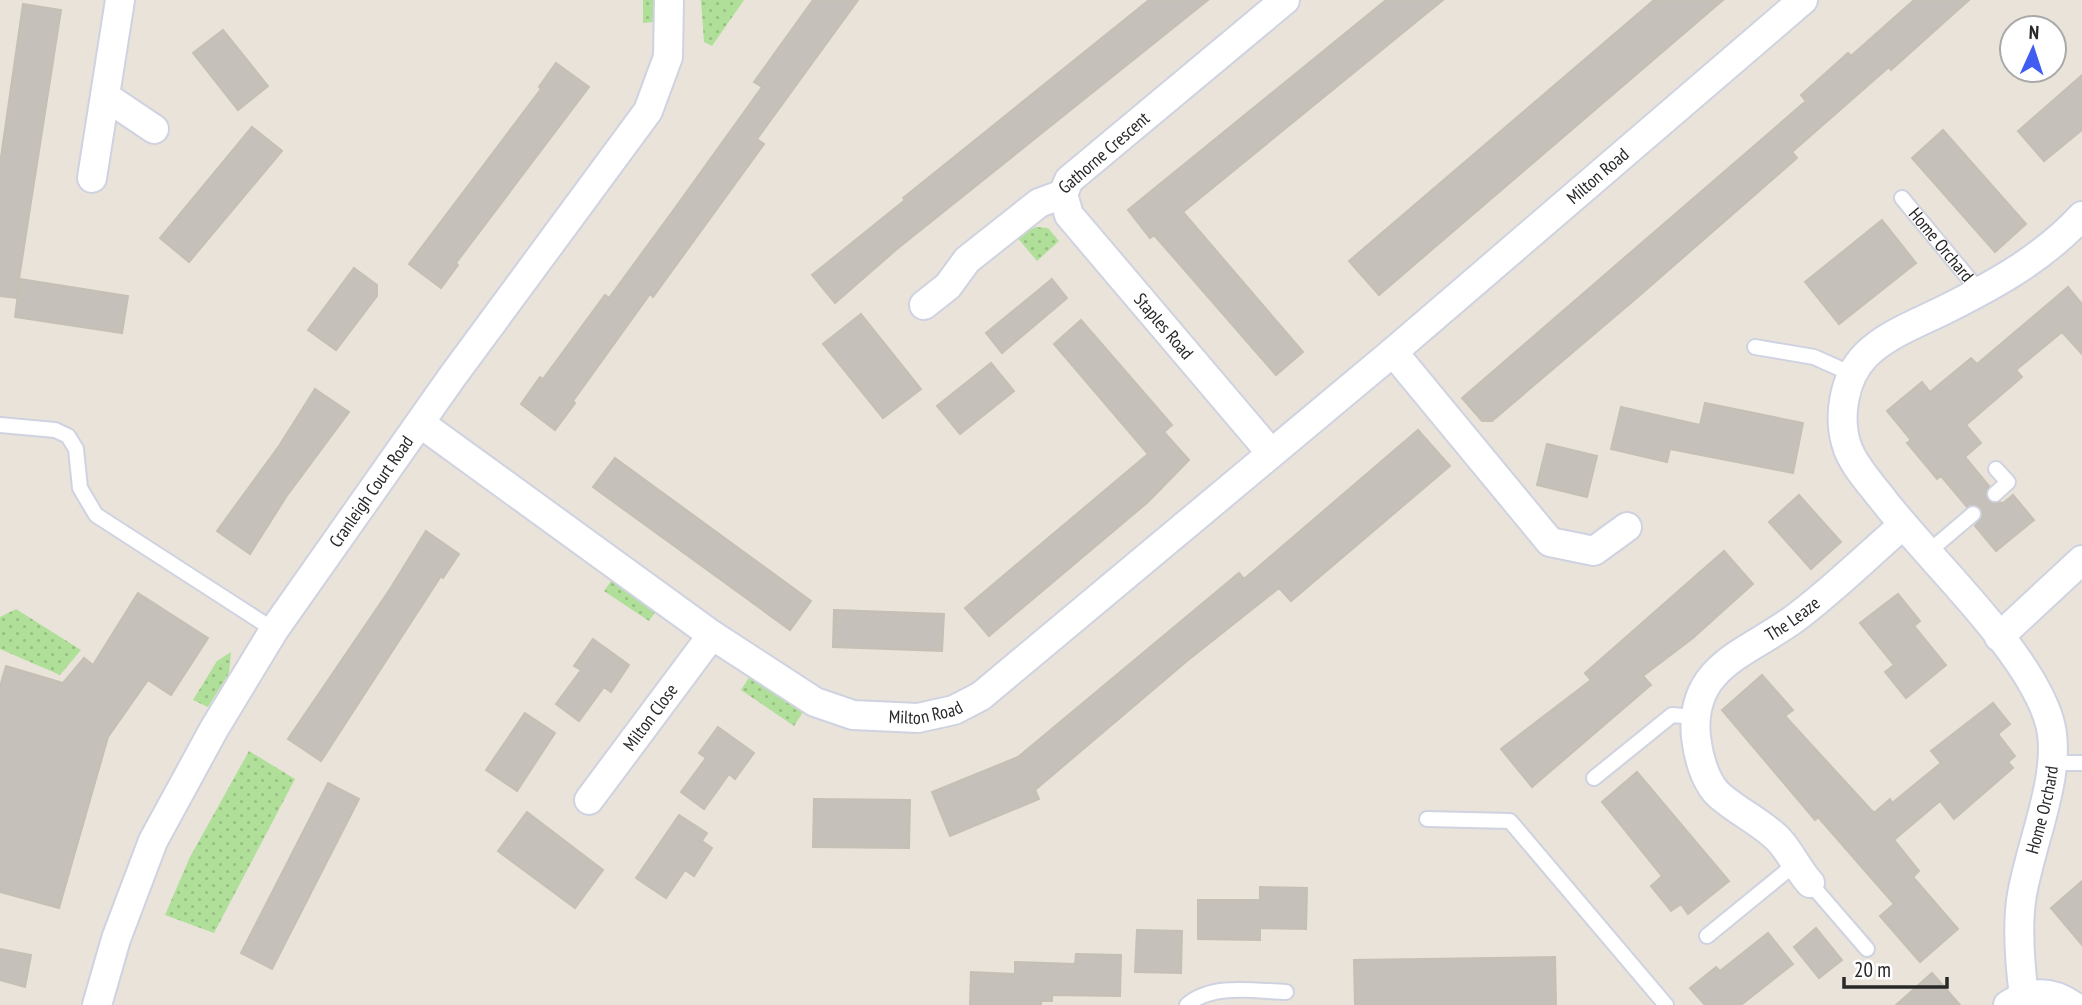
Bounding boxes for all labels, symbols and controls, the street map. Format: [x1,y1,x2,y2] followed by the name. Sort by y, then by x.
[1998,14,2068,84] north arrow
[2028,20,2040,44] text: N
[1053,107,1154,199] street label: Gathorne Crescent
[1562,143,1633,209] street label: Milton Road
[1904,203,1979,286] street label: Home Orchard
[1129,288,1199,364] street label: Staples Road
[324,431,418,552] street label: Cranleigh Court Road
[1761,591,1824,646] street label: The Leaze
[618,679,683,755] street label: Milton Close
[888,695,967,729] street label: Milton Road
[2020,765,2063,856] street label: Home Orchard
[1844,946,1947,990] scale bar
[1854,956,1891,983] text: 20 m

